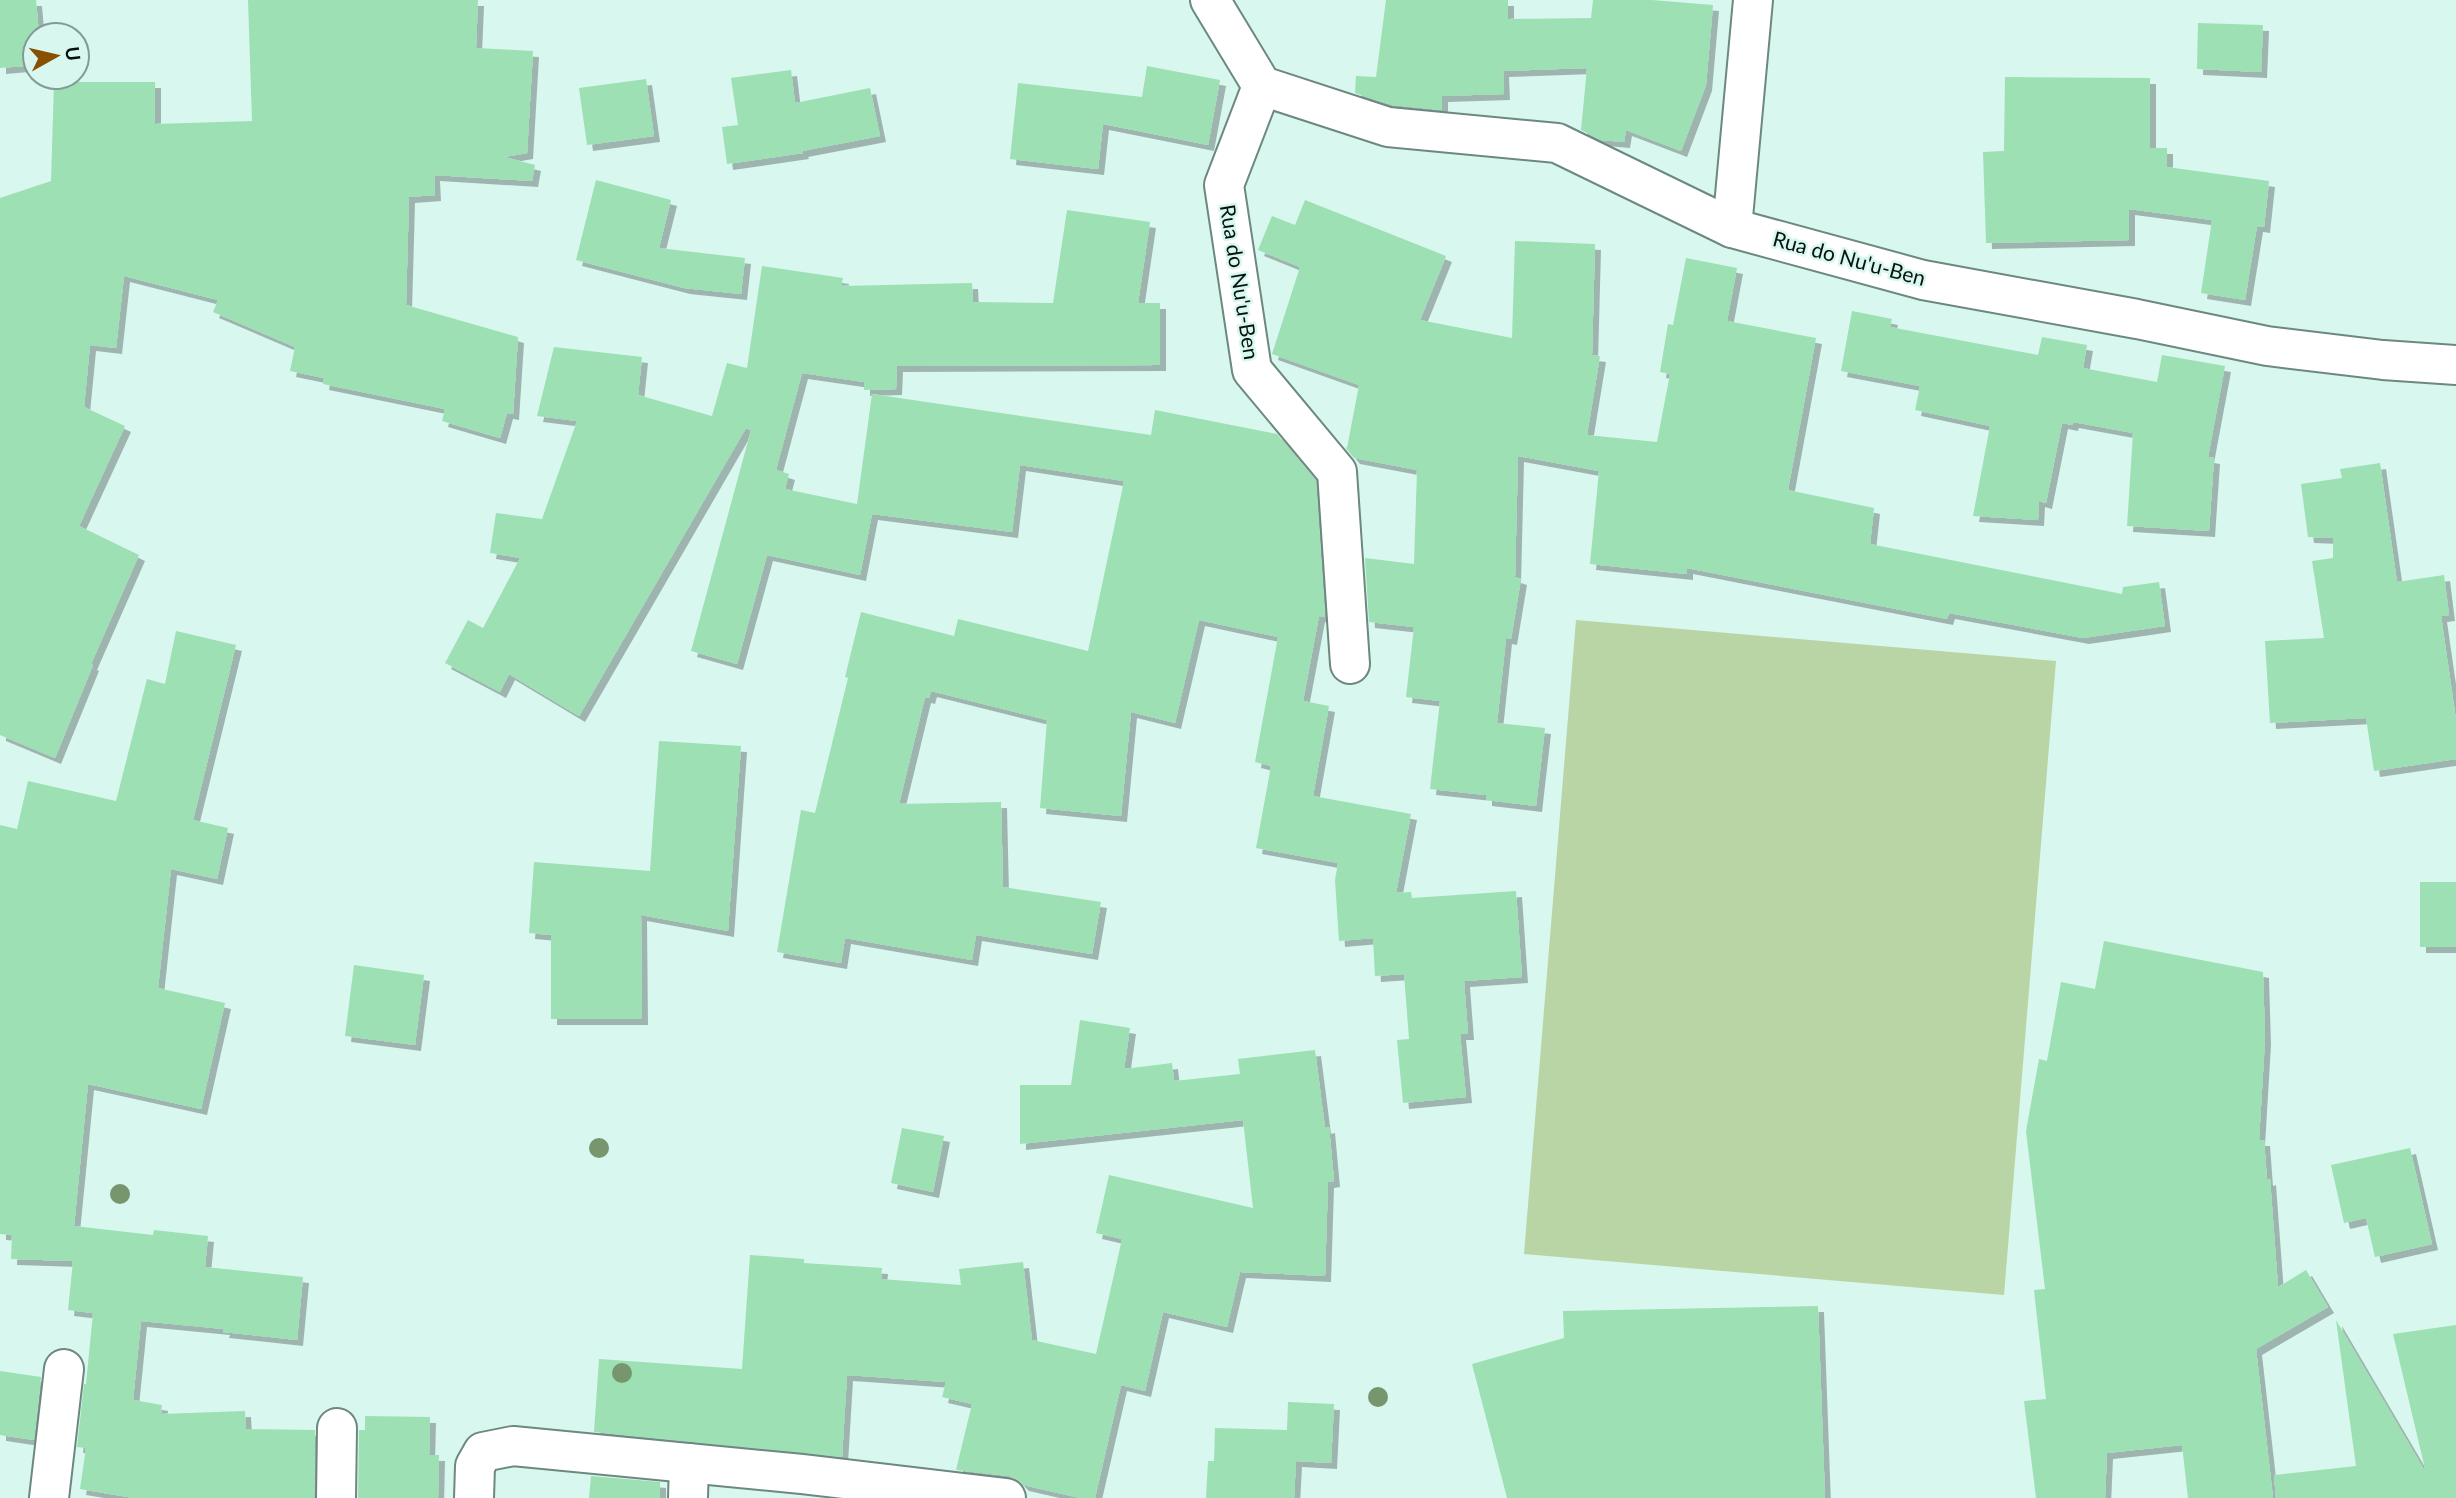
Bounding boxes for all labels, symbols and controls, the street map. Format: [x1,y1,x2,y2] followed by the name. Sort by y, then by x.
[21,21,91,91] north arrow
[61,45,86,62] text: U
[1216,202,1265,361] street label: Rua do Nu'u-Ben
[1770,225,1928,290] street label: Rua do Nu'u-Ben

